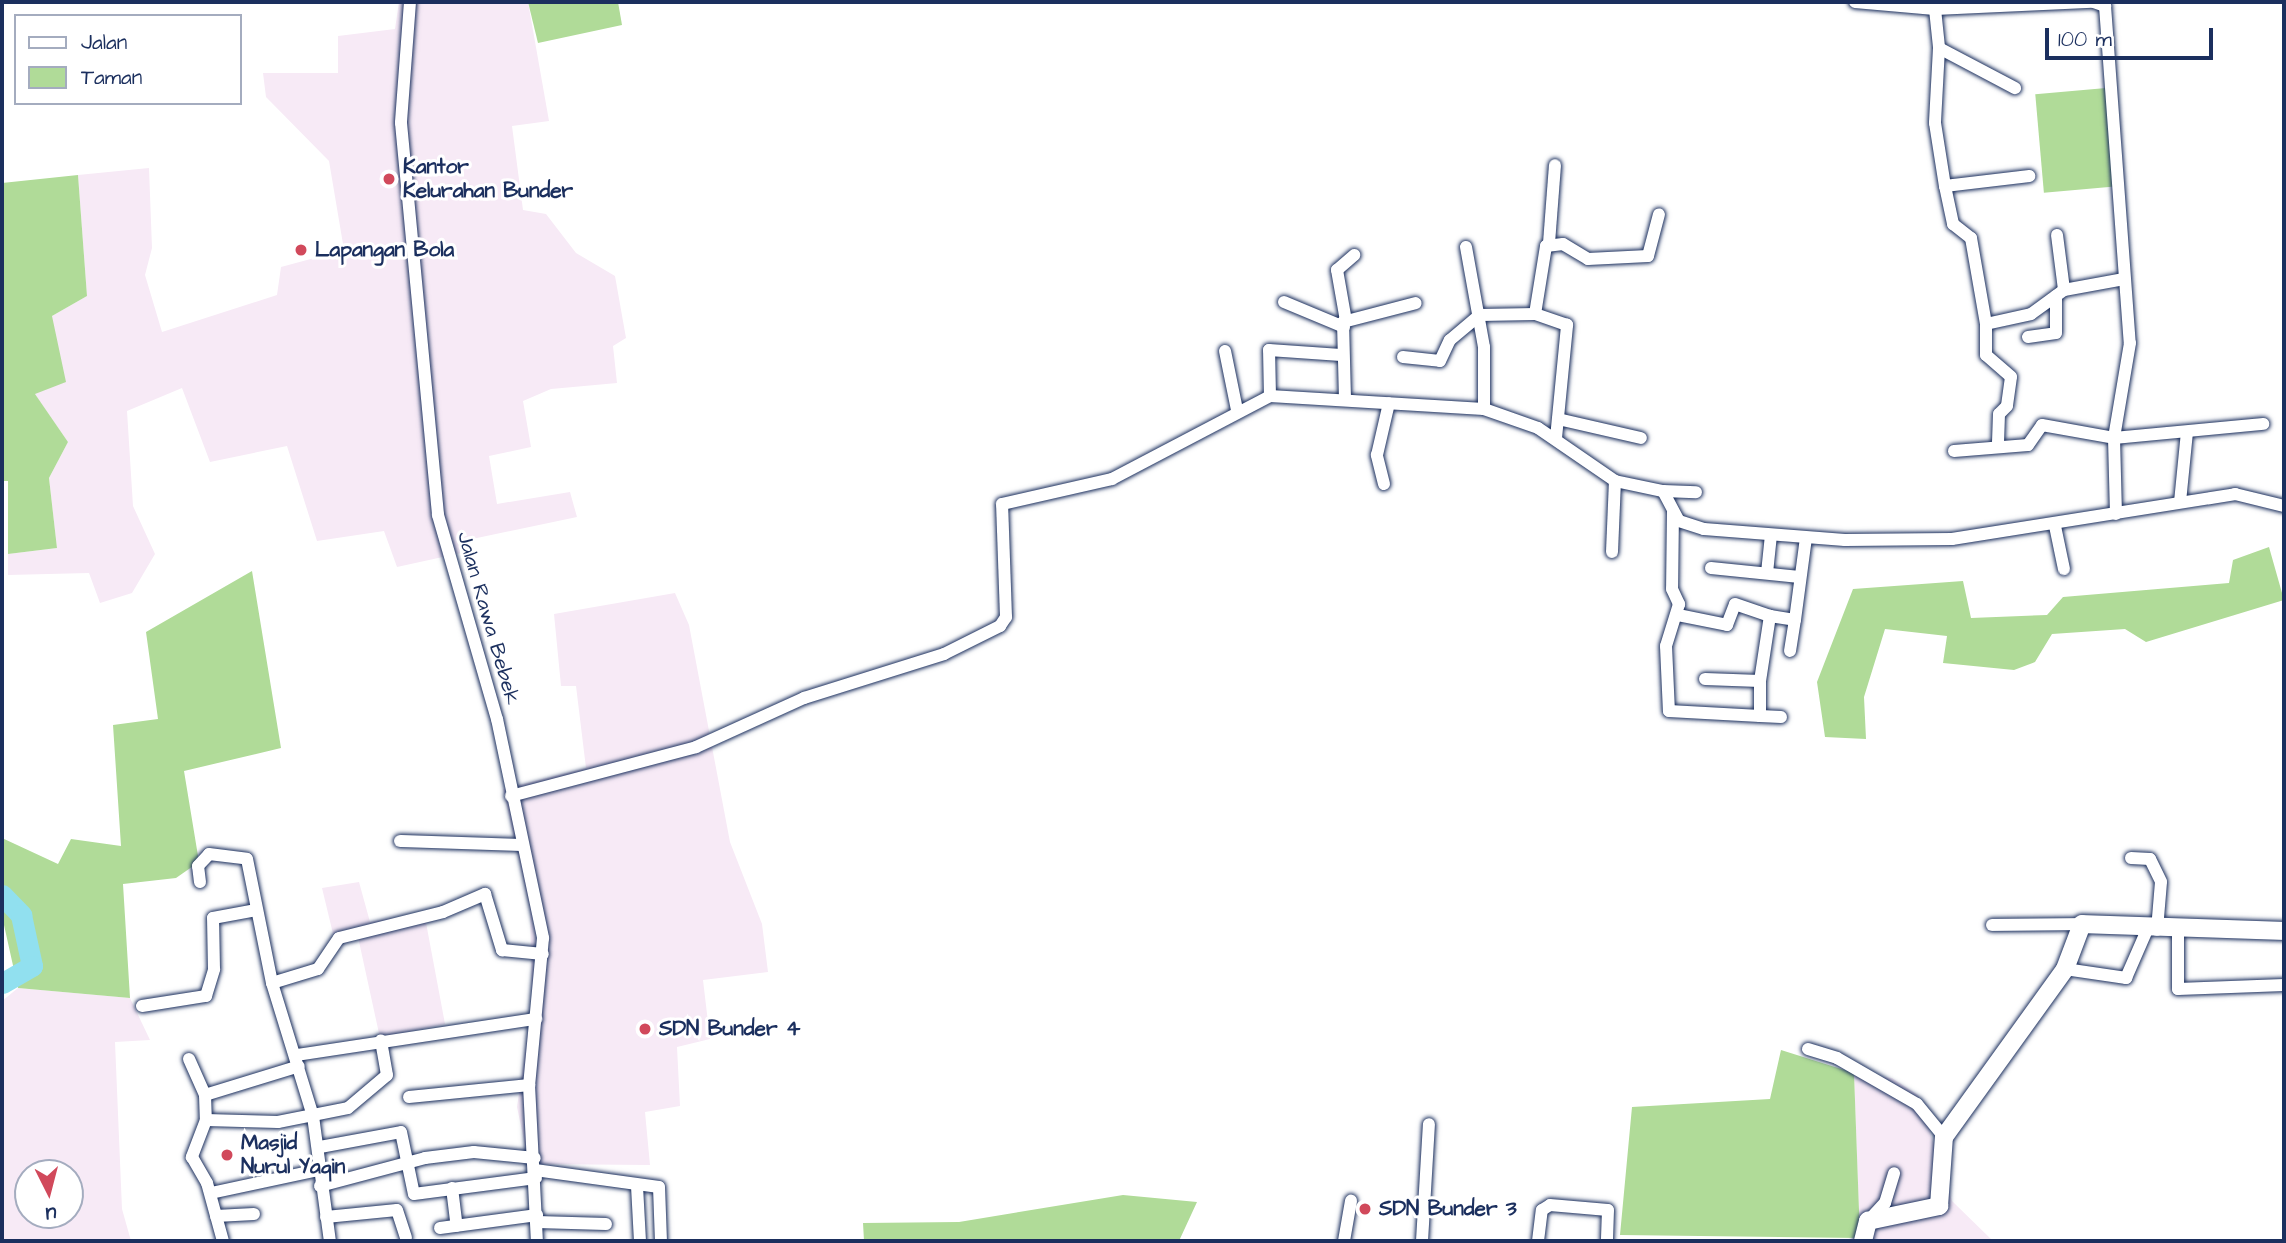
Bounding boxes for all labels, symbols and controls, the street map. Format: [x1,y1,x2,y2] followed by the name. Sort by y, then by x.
[14,14,242,105] legend
[2048,14,2216,58] scale bar
[2058,25,2112,54] text: 100 m
[81,28,127,57] text: Jalan
[81,63,142,92] text: Taman
[403,154,573,204] place label: Kantor Kelurahan Bunder
[381,171,397,187] marker: Kantor Kelurahan Bunder
[315,237,454,263] place label: Lapangan Bola
[293,242,309,258] marker: Lapangan Bola
[451,529,525,707] street label: Jalan Rawa Bebek
[659,1016,800,1042] place label: SDN Bunder 4
[637,1021,653,1037] marker: SDN Bunder 4
[241,1130,345,1180] place label: Masjid Nurul Yaqin
[219,1147,235,1163] marker: Masjid Nurul Yaqin
[14,1159,84,1229] north arrow
[1379,1196,1517,1222] place label: SDN Bunder 3
[44,1199,58,1227] text: U
[1357,1201,1373,1217] marker: SDN Bunder 3

